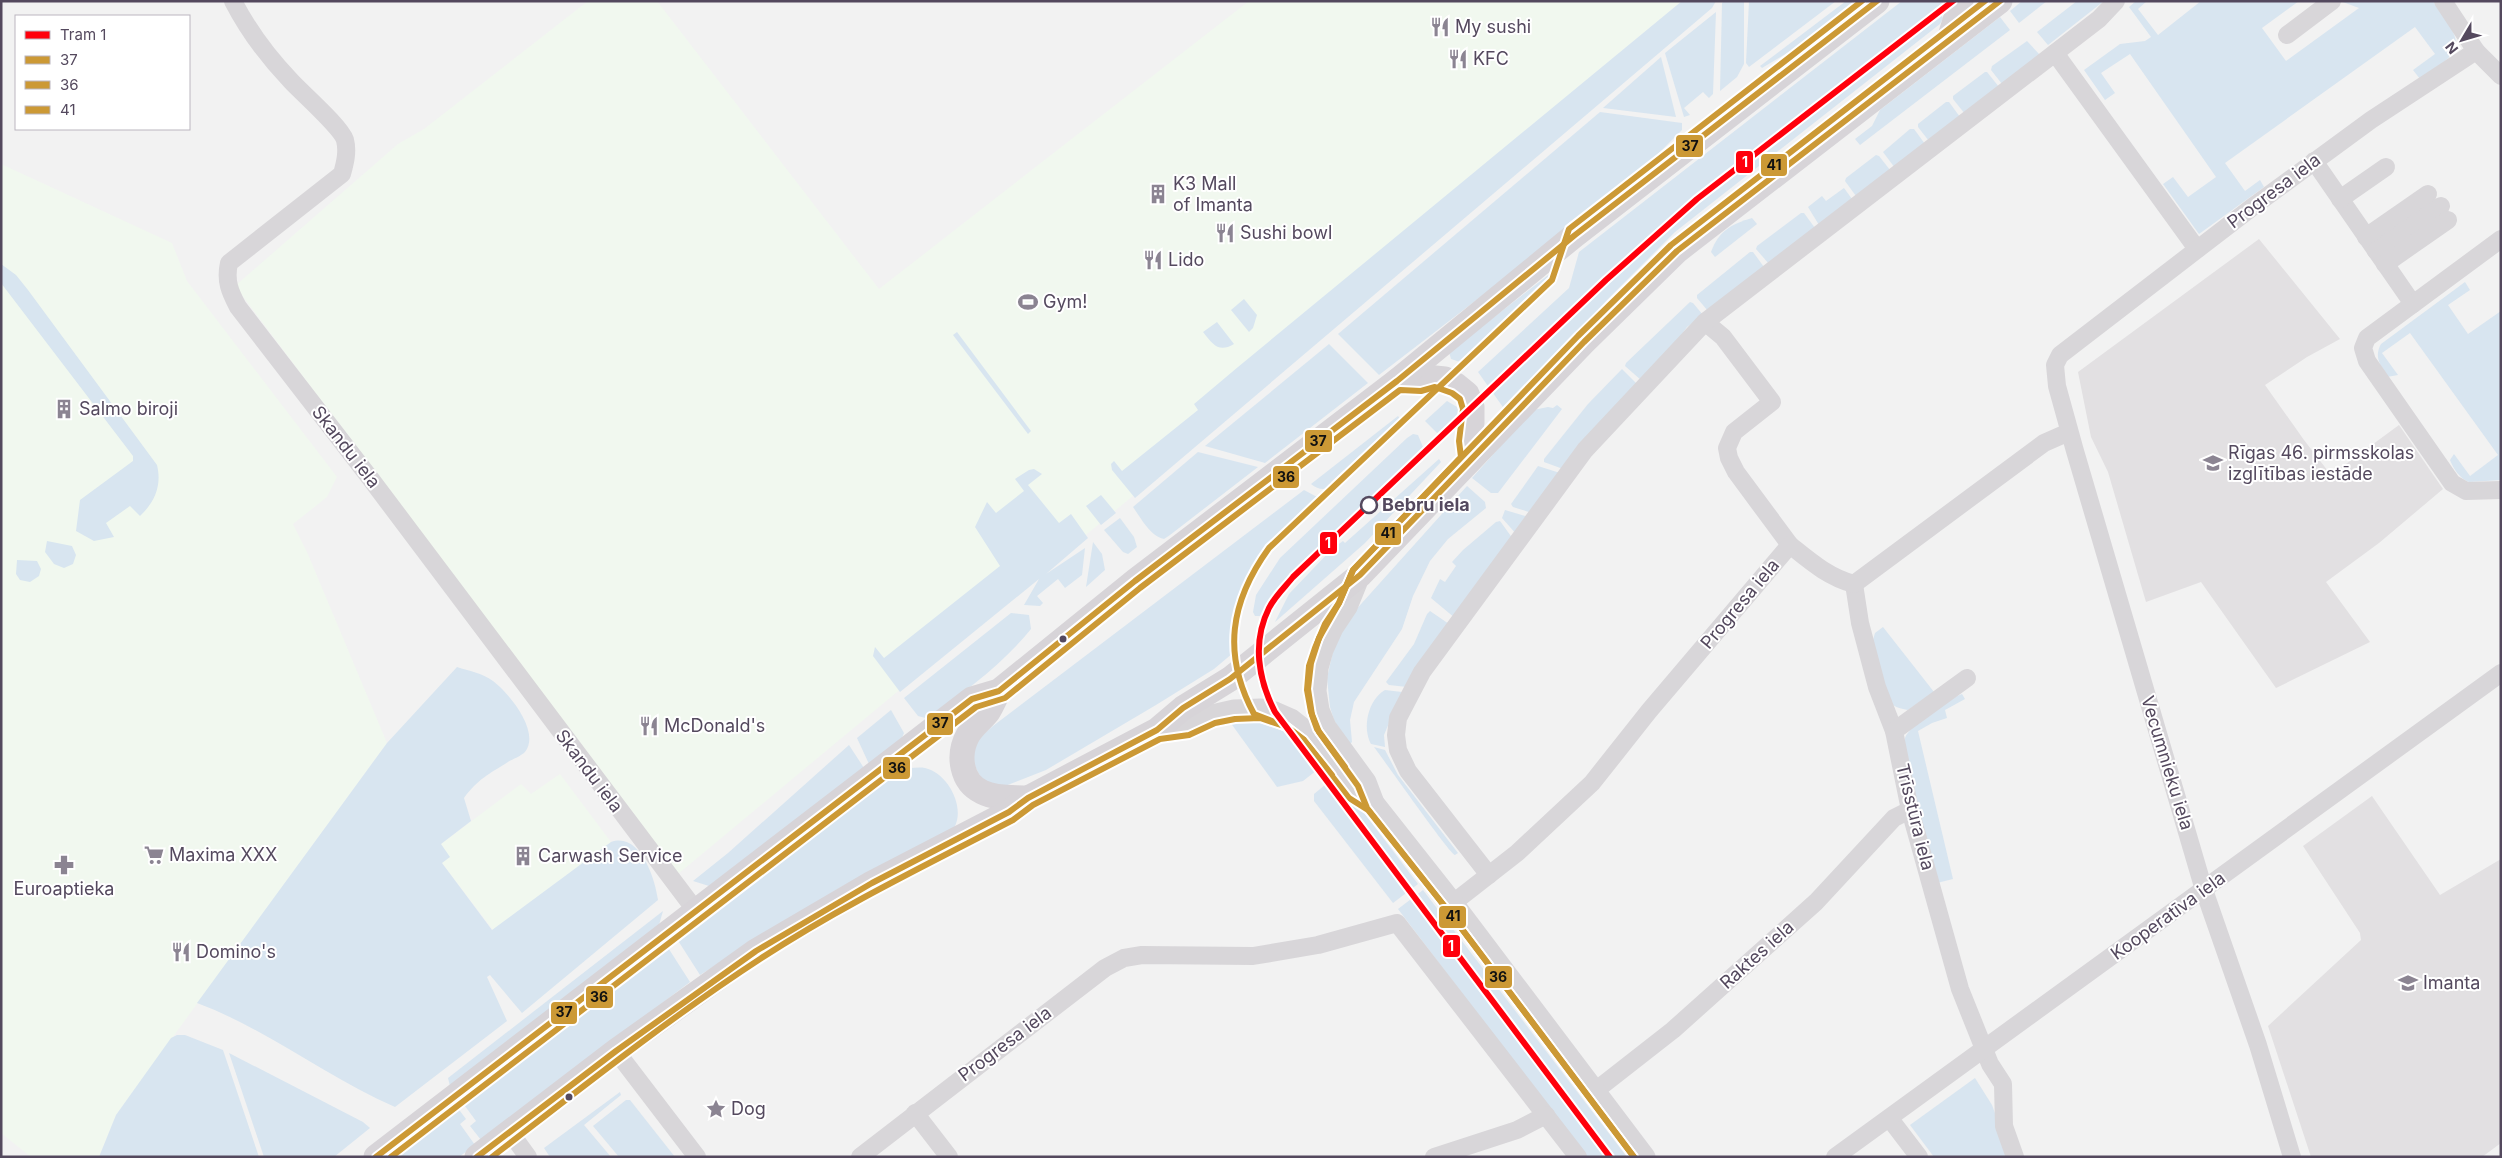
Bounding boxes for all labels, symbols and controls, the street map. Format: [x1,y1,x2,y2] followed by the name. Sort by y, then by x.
[15,15,190,130] legend
[2437,15,2487,65] north arrow
[1429,16,1451,38] restaurant icon: My sushi
[1455,16,1531,37] place label: My sushi
[60,25,106,44] text: Tram 1
[2441,39,2461,58] text: N
[1447,48,1469,70] restaurant icon: KFC
[1473,48,1509,69] place label: KFC
[60,50,78,69] text: 37
[60,75,79,94] text: 36
[60,100,76,119] text: 41
[1675,134,1704,158] line badge: 37
[1681,137,1699,154] text: 37
[2223,149,2324,232] street label: Progresa iela
[1735,150,1754,174] line badge: 1
[1742,153,1748,170] text: 1
[1760,153,1788,177] line badge: 41
[1767,156,1781,173] text: 41
[1173,173,1253,215] place label: K3 Mall of Imanta
[1147,183,1169,205] building icon: K3 Mall of Imanta
[1214,222,1236,244] restaurant icon: Sushi bowl
[1240,222,1332,243] place label: Sushi bowl
[1142,249,1164,271] restaurant icon: Lido
[1168,249,1204,270] place label: Lido
[1017,291,1039,313] sports icon: Gym!
[1043,291,1088,312] place label: Gym!
[53,398,75,420] building icon: Salmo biroji
[79,398,178,419] place label: Salmo biroji
[308,402,385,492] street label: Skandu iela
[1304,429,1333,453] line badge: 37
[1309,432,1327,449] text: 37
[2228,442,2414,484] place label: Rīgas 46. pirmsskolas izglītības iestāde
[2202,452,2224,474] school or university icon: Rīgas 46. pirmsskolas izglītības iestāde
[1272,465,1300,489] line badge: 36
[1277,468,1295,485] text: 36
[1382,494,1470,515] place label: Bebru iela
[1360,496,1378,514] marker: Bebru iela
[1374,522,1402,546] line badge: 41
[1381,524,1395,541] text: 41
[1319,531,1338,555] line badge: 1
[1325,534,1331,551] text: 1
[1696,554,1783,653] street label: Progresa iela
[1058,634,1068,644] unlabelled marker
[2137,693,2198,832] street label: Vecumnieku iela
[926,712,954,736] line badge: 37
[931,714,949,731] text: 37
[638,715,660,737] restaurant icon: McDonald's
[664,715,765,736] place label: McDonald's
[551,725,627,816] street label: Skandu iela
[882,756,911,780] line badge: 36
[888,759,906,776] text: 36
[1892,761,1939,872] street label: Trīsstūra iela
[143,844,165,866] supermarket icon: Maxima XXX
[169,844,277,865] place label: Maxima XXX
[512,845,534,867] building icon: Carwash Service
[538,845,683,866] place label: Carwash Service
[53,854,75,876] pharmacy icon: Euroaptieka
[2106,867,2229,964] street label: Kooperatīva iela
[14,878,114,899] place label: Euroaptieka
[1438,905,1467,929] line badge: 41
[1446,907,1460,924] text: 41
[1716,916,1798,993] street label: Raktes iela
[1442,934,1461,958] line badge: 1
[1448,937,1454,954] text: 1
[170,941,192,963] restaurant icon: Domino's
[196,941,276,962] place label: Domino's
[1484,965,1513,989] line badge: 36
[1489,968,1507,985] text: 36
[2397,972,2419,994] school or university icon: Imanta
[2423,972,2480,993] place label: Imanta
[585,985,614,1009] line badge: 36
[590,988,608,1005] text: 36
[550,1001,578,1025] line badge: 37
[954,1002,1055,1085] street label: Progresa iela
[555,1003,573,1020] text: 37
[564,1092,574,1102] unlabelled marker
[705,1098,727,1120] place icon: Dog
[731,1098,766,1119] place label: Dog

